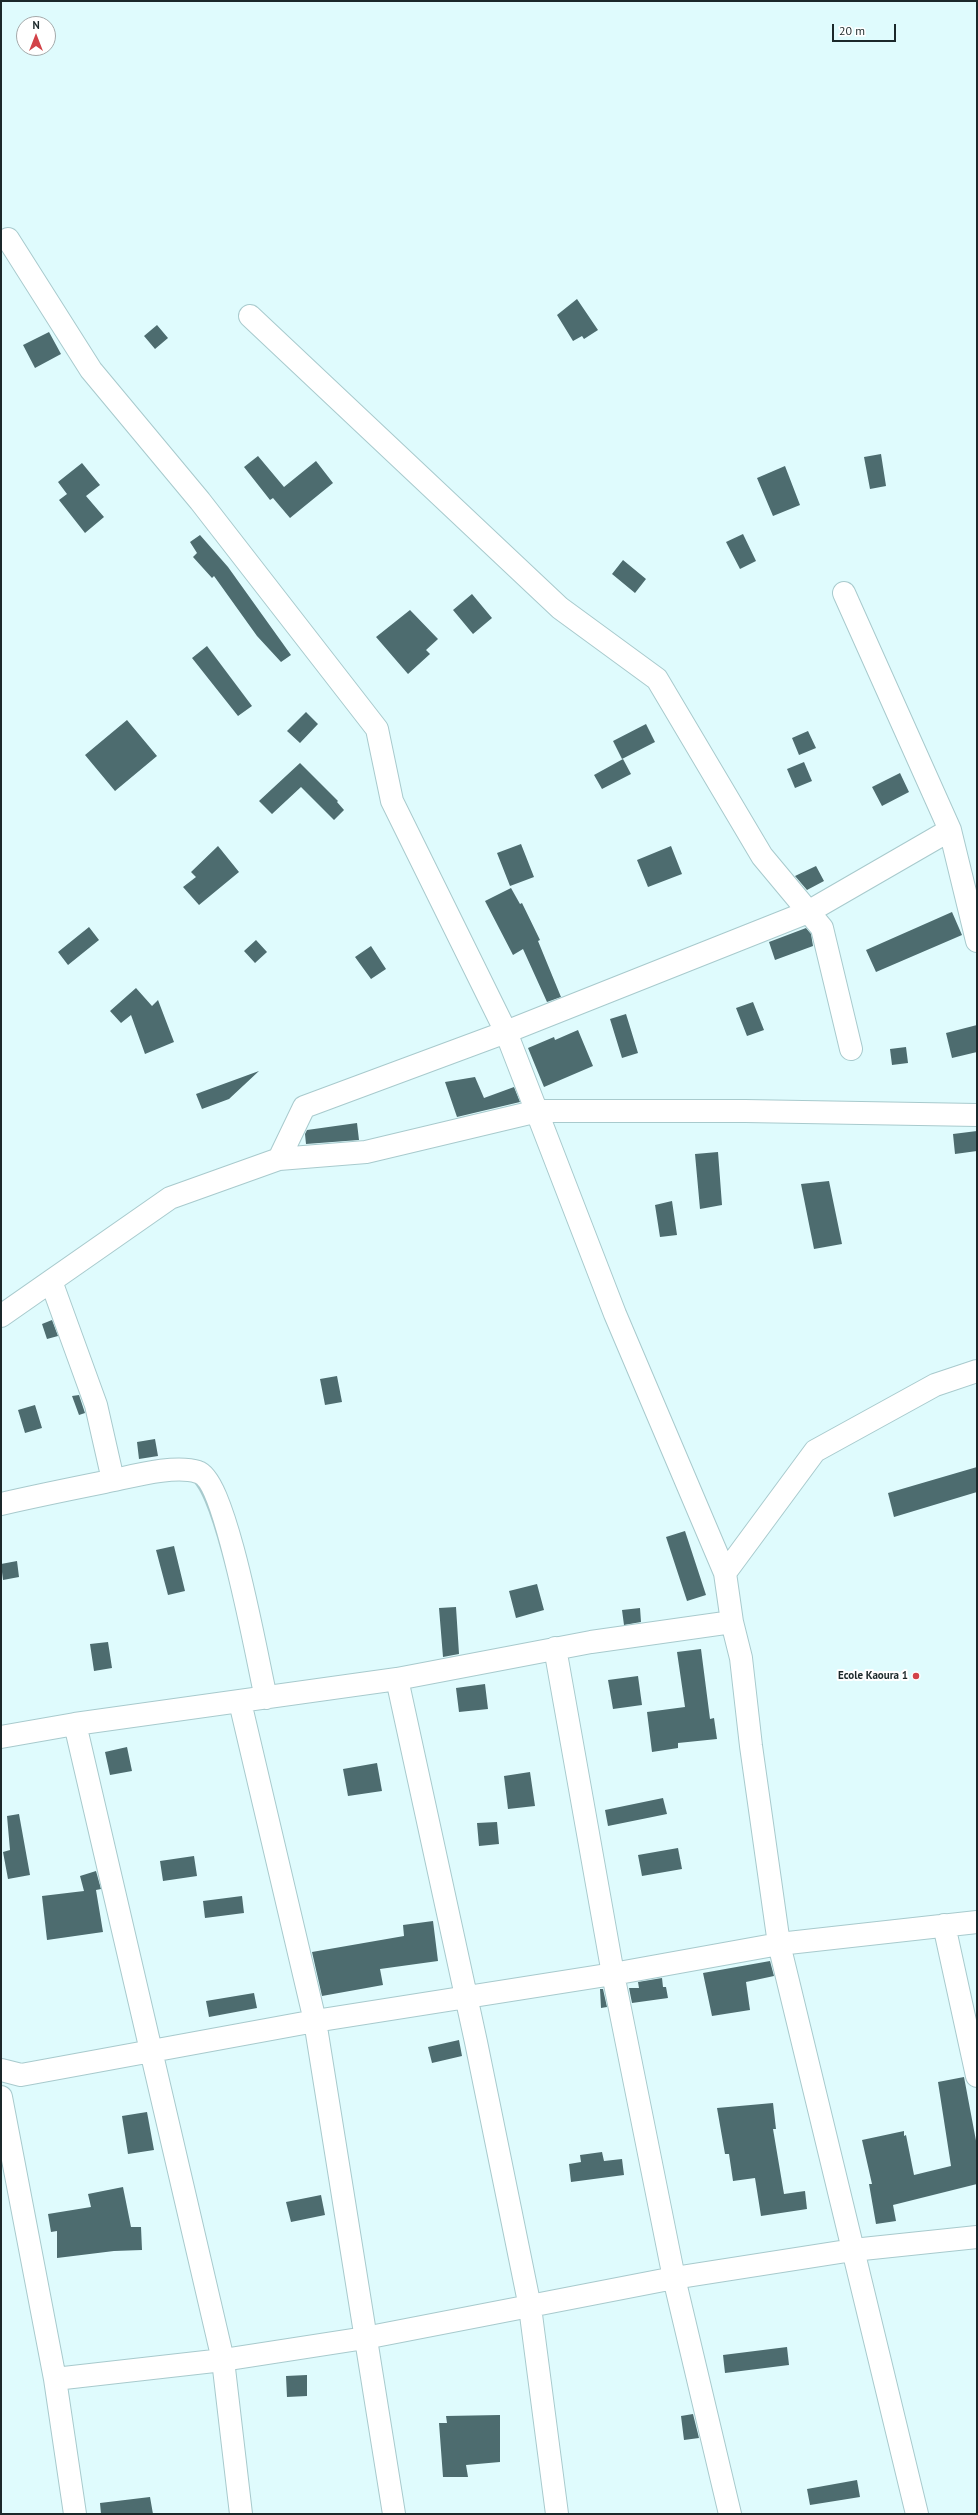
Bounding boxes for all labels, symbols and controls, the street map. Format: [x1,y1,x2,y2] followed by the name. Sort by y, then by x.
[16,16,56,56] north arrow
[834,16,898,42] scale bar
[32,18,40,32] text: N
[839,23,865,38] text: 20 m
[838,1669,908,1683] place label: Ecole Kaoura 1
[911,1671,921,1681] marker: Ecole Kaoura 1

